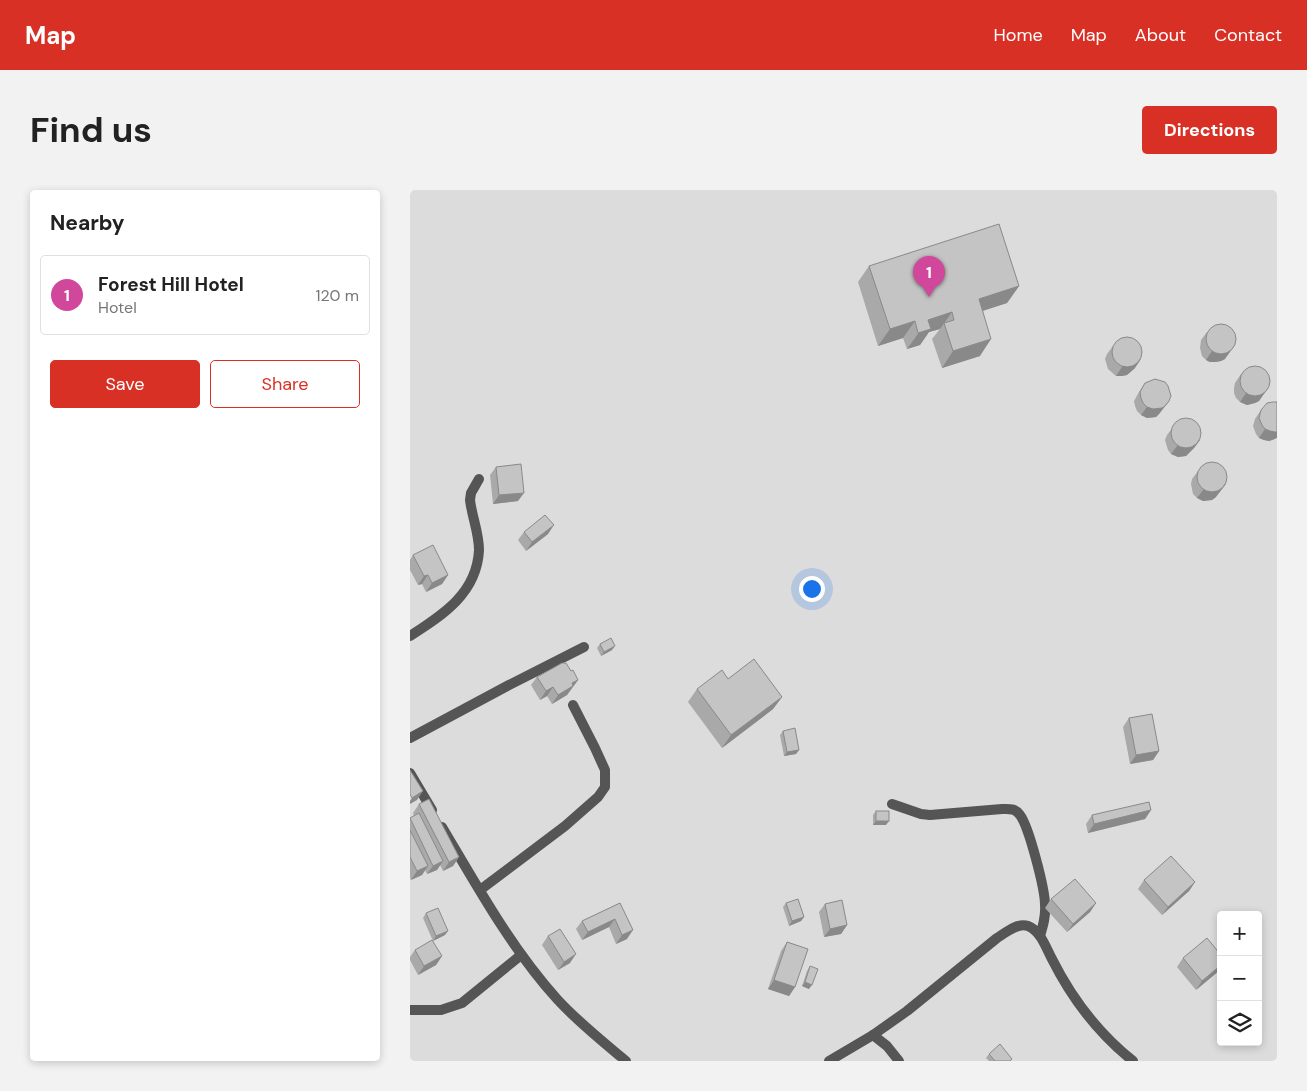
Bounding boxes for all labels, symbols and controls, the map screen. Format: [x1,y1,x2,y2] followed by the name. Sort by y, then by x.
[25,20,76,51] text: Map
[993,23,1043,47] text: Home
[1071,23,1107,47] text: Map
[1135,23,1186,47] text: About
[1214,23,1282,47] text: Contact
[1142,106,1277,154] button: Directions
[30,107,152,153] text: Find us
[50,209,124,237] text: Nearby
[913,256,945,297] pin: 1
[98,272,244,297] text: Forest Hill Hotel
[64,285,70,306] text: 1
[315,285,359,306] text: 120 m
[98,297,137,318] text: Hotel
[50,360,200,408] button: Save
[210,360,360,408] button: Share
[799,576,825,602] your location
[1217,911,1262,1046] map controls
[1217,911,1262,956] button: +
[1217,956,1262,1001] button: −
[1217,1001,1262,1046] button: layers

